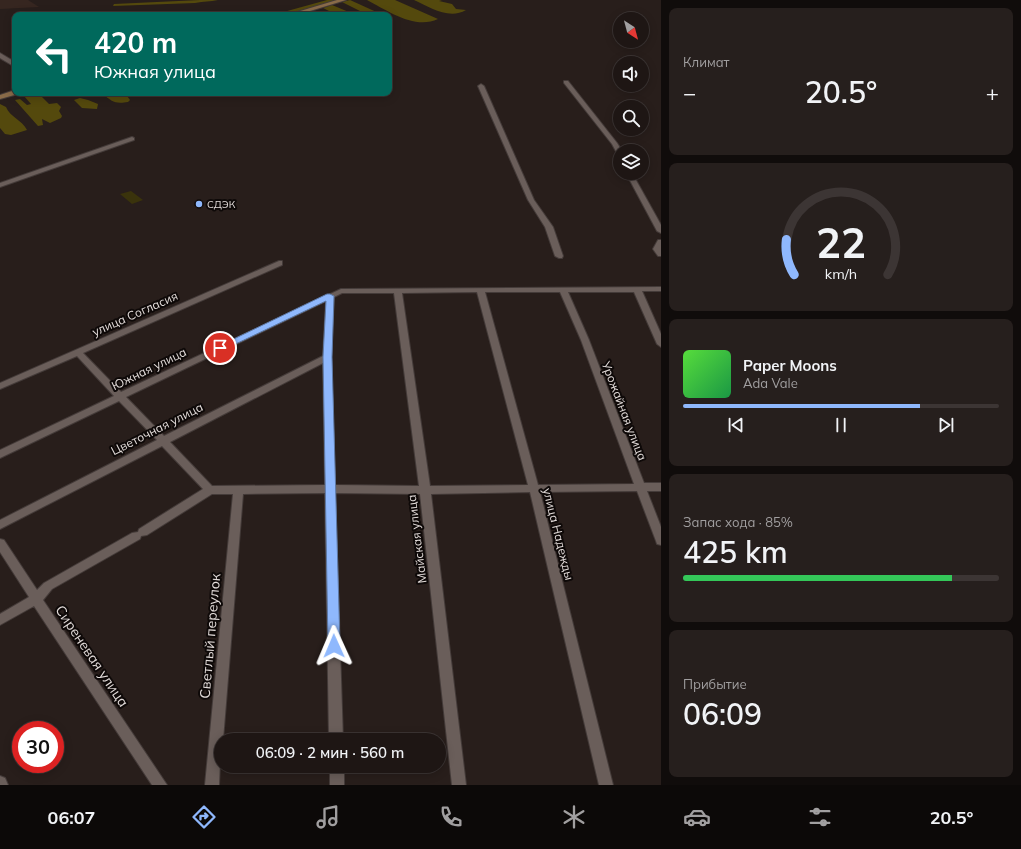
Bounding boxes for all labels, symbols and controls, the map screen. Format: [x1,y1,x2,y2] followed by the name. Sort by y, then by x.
[613,12,649,48] north arrow
[613,12,649,180] map controls
[94,25,177,60] text: 420 m
[28,28,80,80] icon: left
[683,54,730,70] text: Климат
[613,56,649,92] button: sound
[94,60,216,83] text: Южная улица
[805,73,877,111] text: 20.5°
[683,79,696,107] text: −
[986,79,999,107] text: +
[613,100,649,136] button: search
[613,144,649,180] button: layers
[207,198,236,211] place label: СДЭК
[194,199,204,209] marker: СДЭК
[816,216,866,268] text: 22
[825,265,857,283] text: km/h
[90,288,180,339] street label: улица Согласия
[203,331,237,365] pin
[209,337,231,359] icon: arrive
[109,344,189,393] street label: Южная улица
[743,356,837,375] text: Paper Moons
[598,358,650,463] street label: Урожайная улица
[743,375,798,391] text: Ada Vale
[108,399,205,458] street label: Цветочная улица
[725,414,747,436] icon: previous
[830,414,852,436] icon: pause
[935,414,957,436] icon: next
[540,486,577,582] street label: улица Надежды
[404,494,429,584] street label: Майская улица
[683,514,793,530] text: Запас хода · 85%
[683,533,788,571] text: 425 km
[196,572,224,699] street label: Светлый переулок
[51,602,133,710] street label: Сиреневая улица
[313,625,355,667] position arrow
[683,676,747,692] text: Прибытие
[683,695,762,733] text: 06:09
[12,721,64,773] speed limit sign: 30
[256,743,404,762] text: 06:09 · 2 мин · 560 m
[190,803,218,831] icon: directions
[314,803,342,831] icon: music
[437,803,465,831] icon: phone
[560,803,588,831] icon: climate
[683,803,711,831] icon: car
[806,803,834,831] icon: filters
[48,806,95,829] text: 06:07
[930,806,973,829] text: 20.5°

